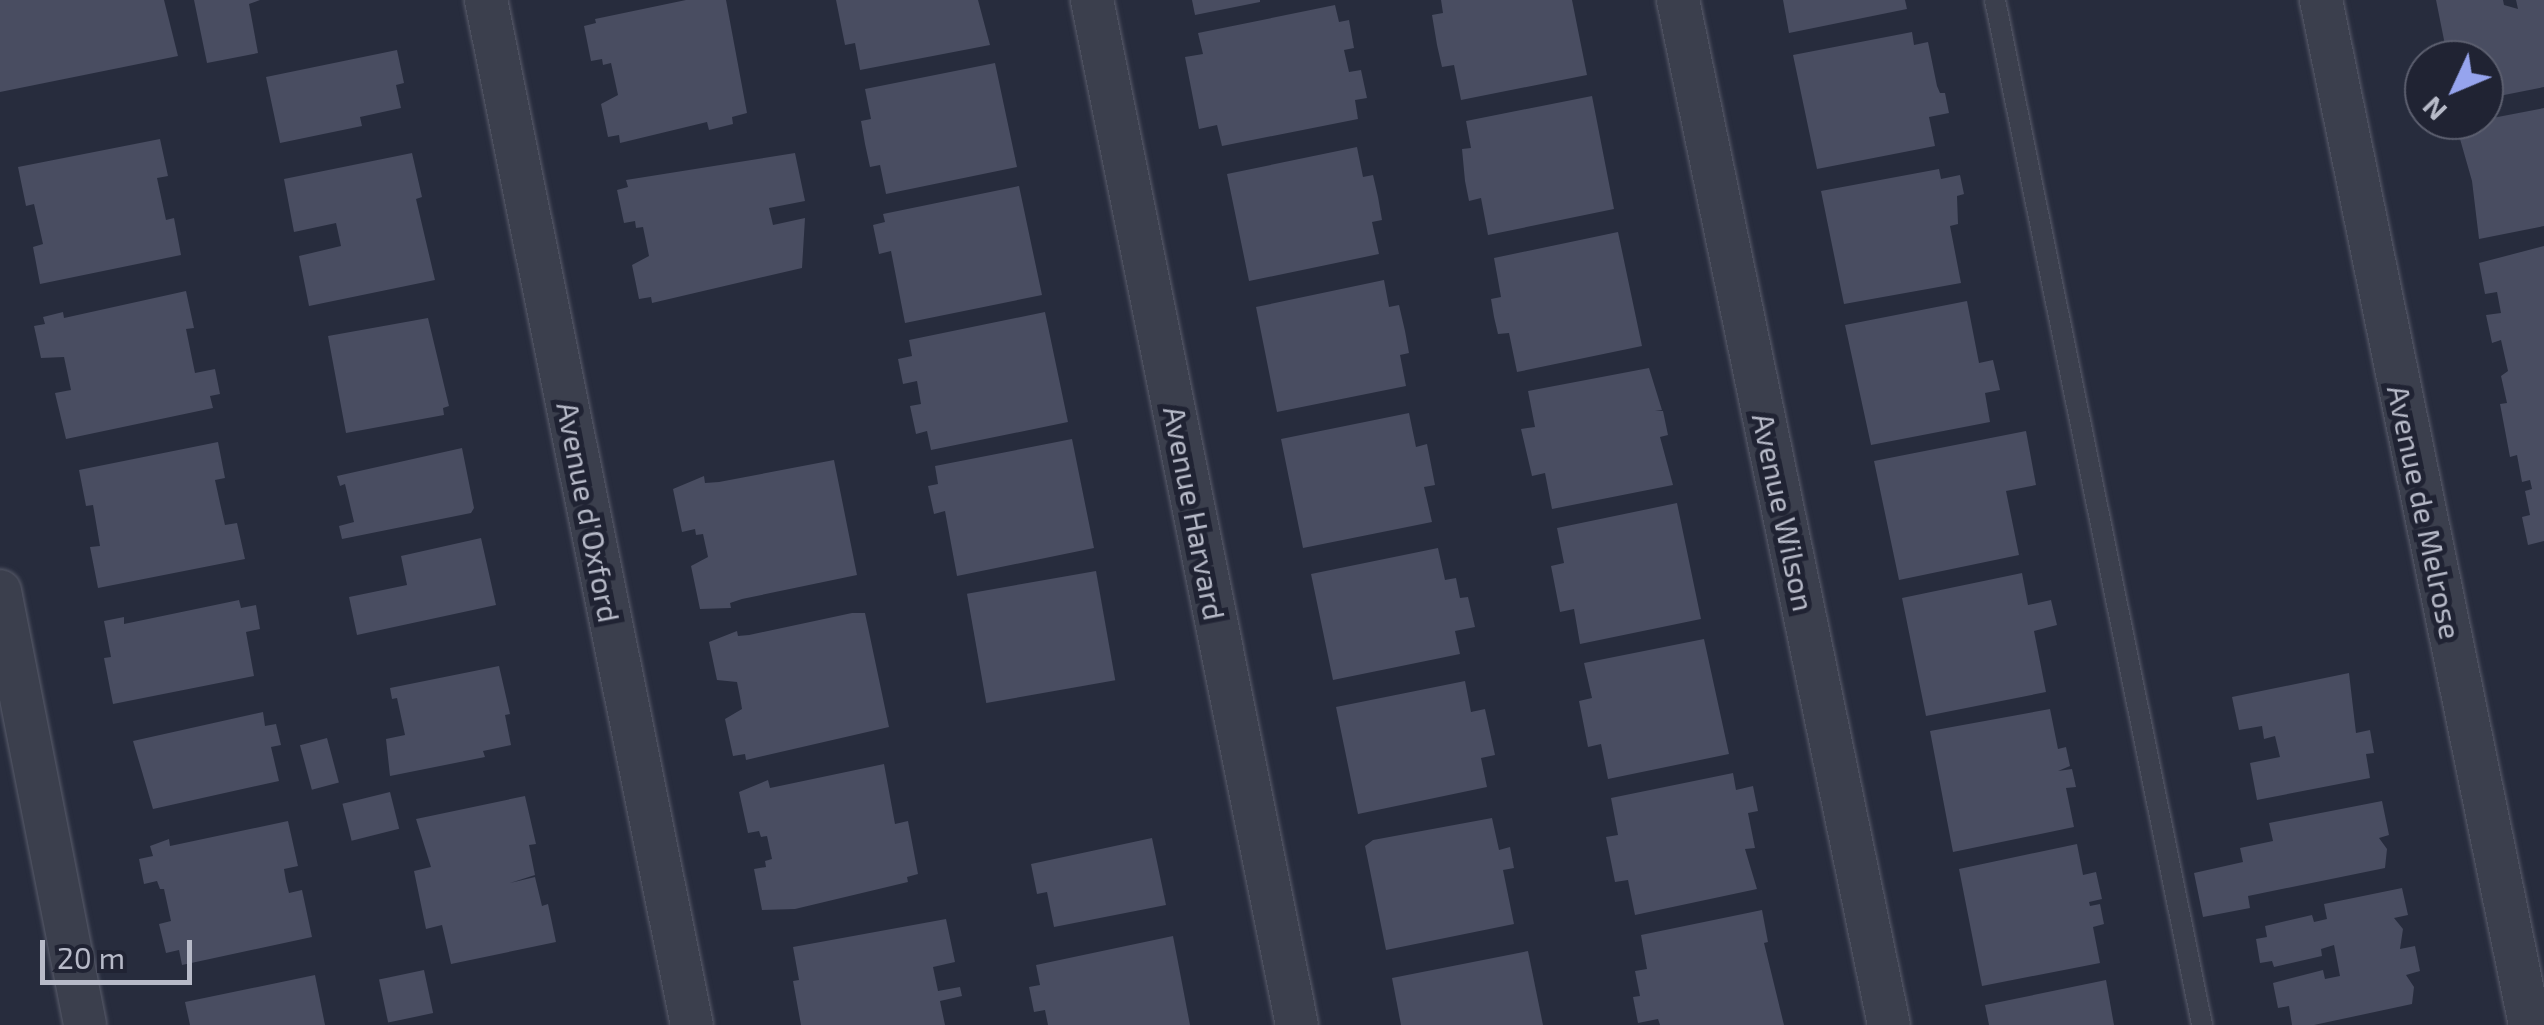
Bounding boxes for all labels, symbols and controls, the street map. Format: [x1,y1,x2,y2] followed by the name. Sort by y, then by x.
[2404,40,2504,140] north arrow
[2415,90,2453,129] text: N
[2381,382,2469,642] street label: Avenue de Melrose
[550,399,628,625] street label: Avenue d'Oxford
[1157,403,1233,623] street label: Avenue Harvard
[1745,410,1823,614] street label: Avenue Wilson
[45,920,198,982] scale bar
[57,939,125,975] text: 20 m

